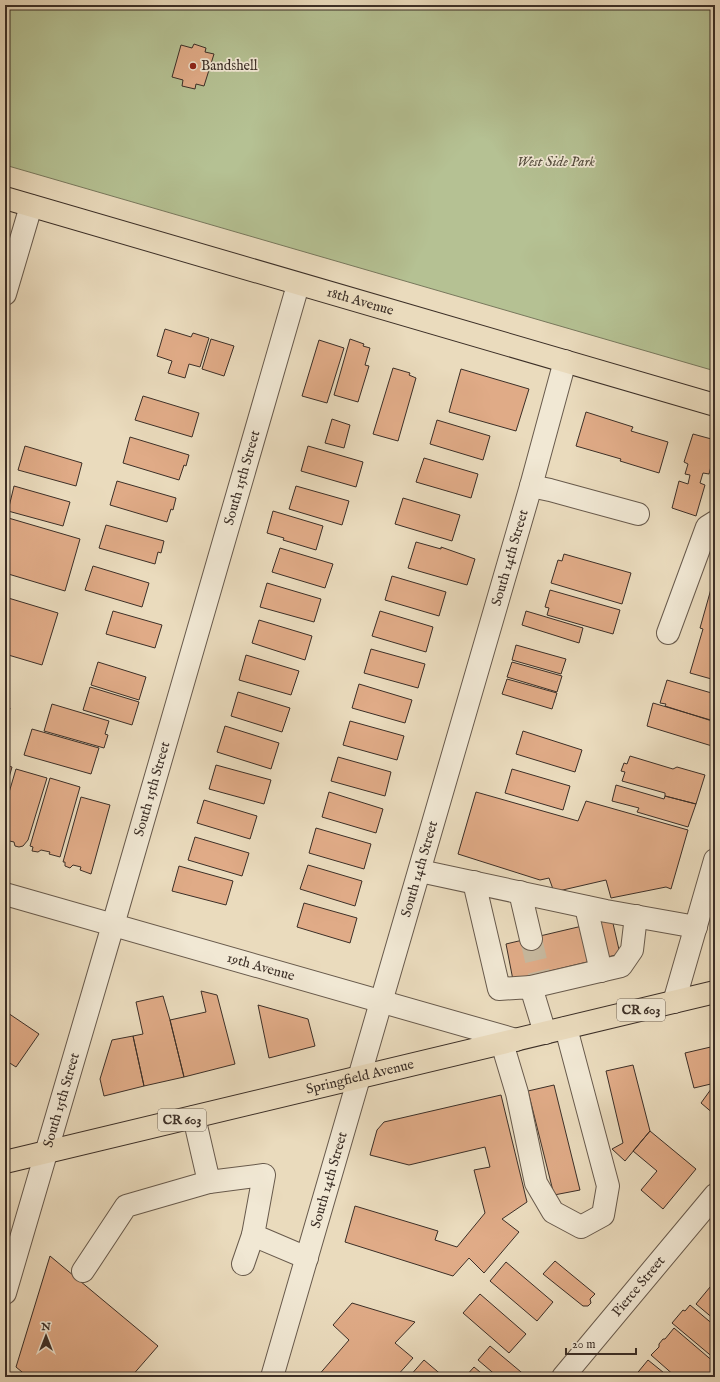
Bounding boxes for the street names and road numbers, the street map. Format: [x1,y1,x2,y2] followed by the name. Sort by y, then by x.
[325,283,396,320] street label: 18th Avenue
[220,428,265,527] street label: South 15th Street
[488,507,533,608] street label: South 14th Street
[130,739,175,839] street label: South 15th Street
[397,819,442,919] street label: South 14th Street
[225,949,297,985] street label: 19th Avenue
[617,999,665,1021] road number: CR 603
[39,1051,84,1150] street label: South 15th Street
[304,1055,416,1099] street label: Springfield Avenue
[158,1109,206,1131] road number: CR 603
[307,1130,352,1230] street label: South 14th Street
[608,1252,669,1320] street label: Pierce Street

